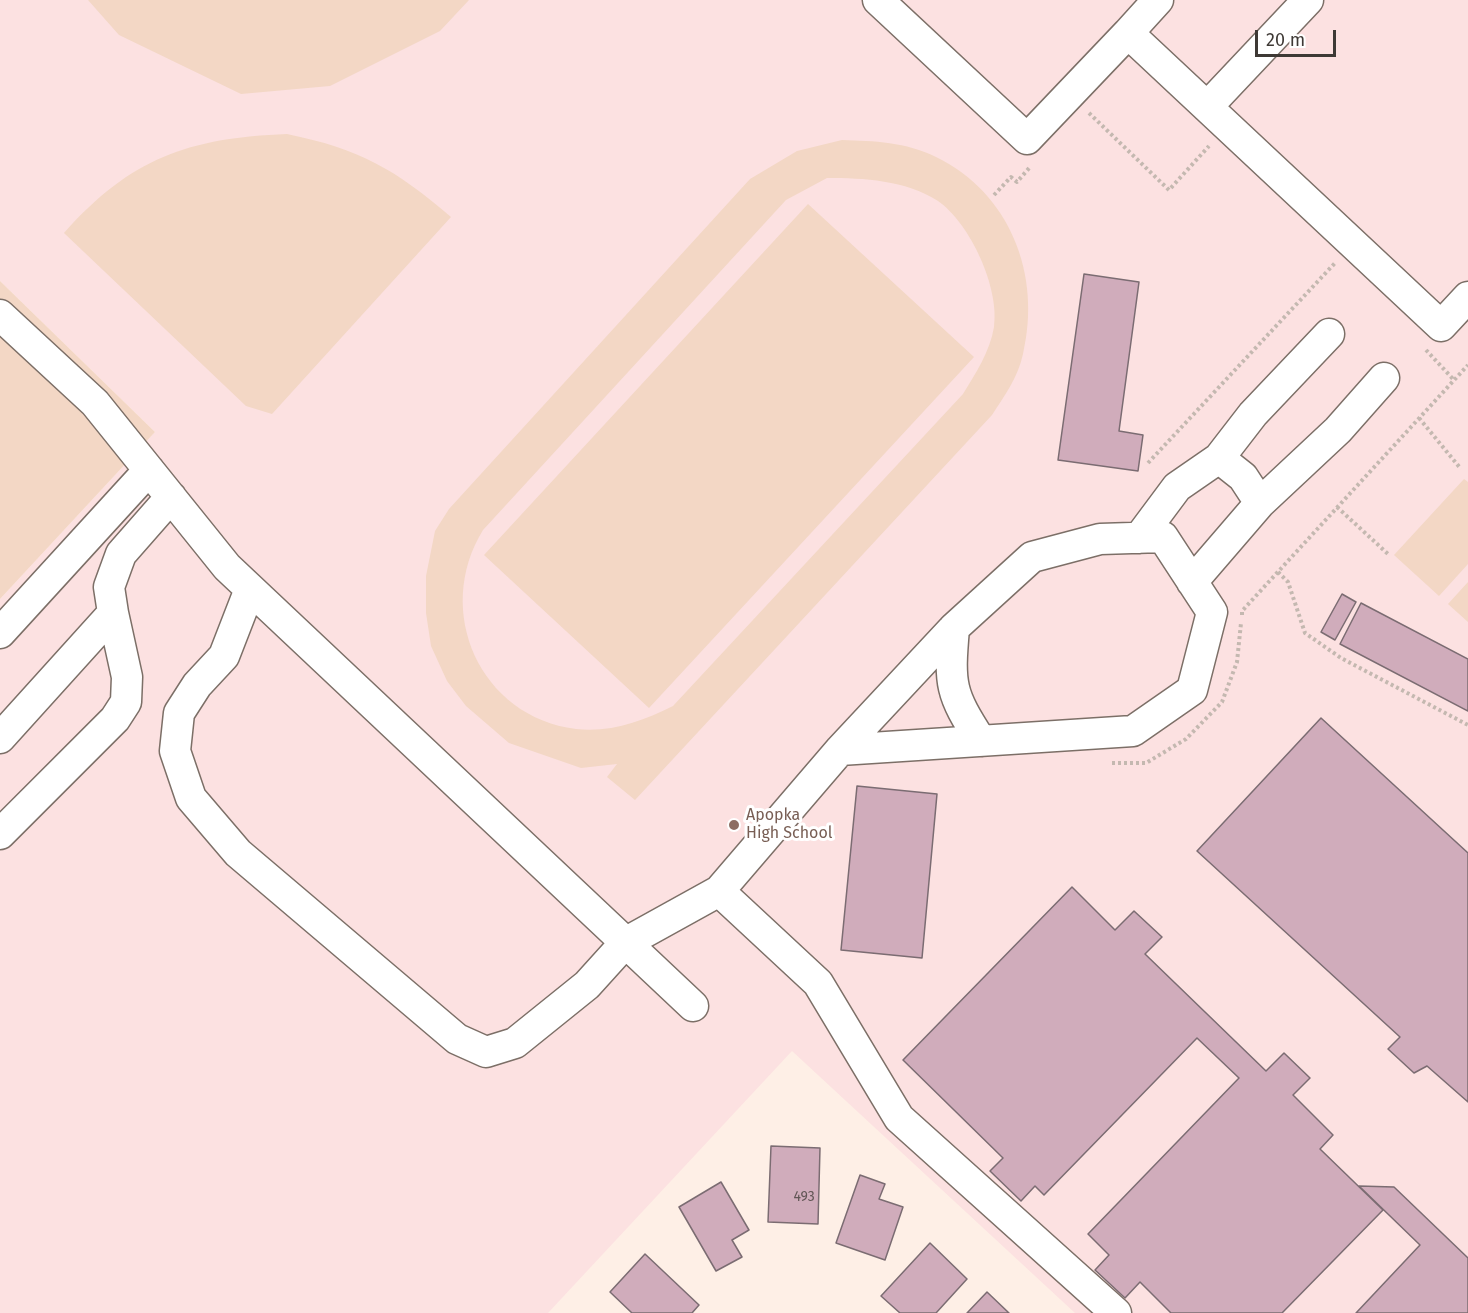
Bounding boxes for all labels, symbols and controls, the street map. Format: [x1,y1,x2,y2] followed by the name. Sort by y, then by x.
[1258,18,1339,56] scale bar
[1266,29,1305,51] text: 20 m
[746,806,832,844] place label: Apopka High School
[727,818,741,832] marker: Apopka High School
[793,1189,815,1205] house number: 493

